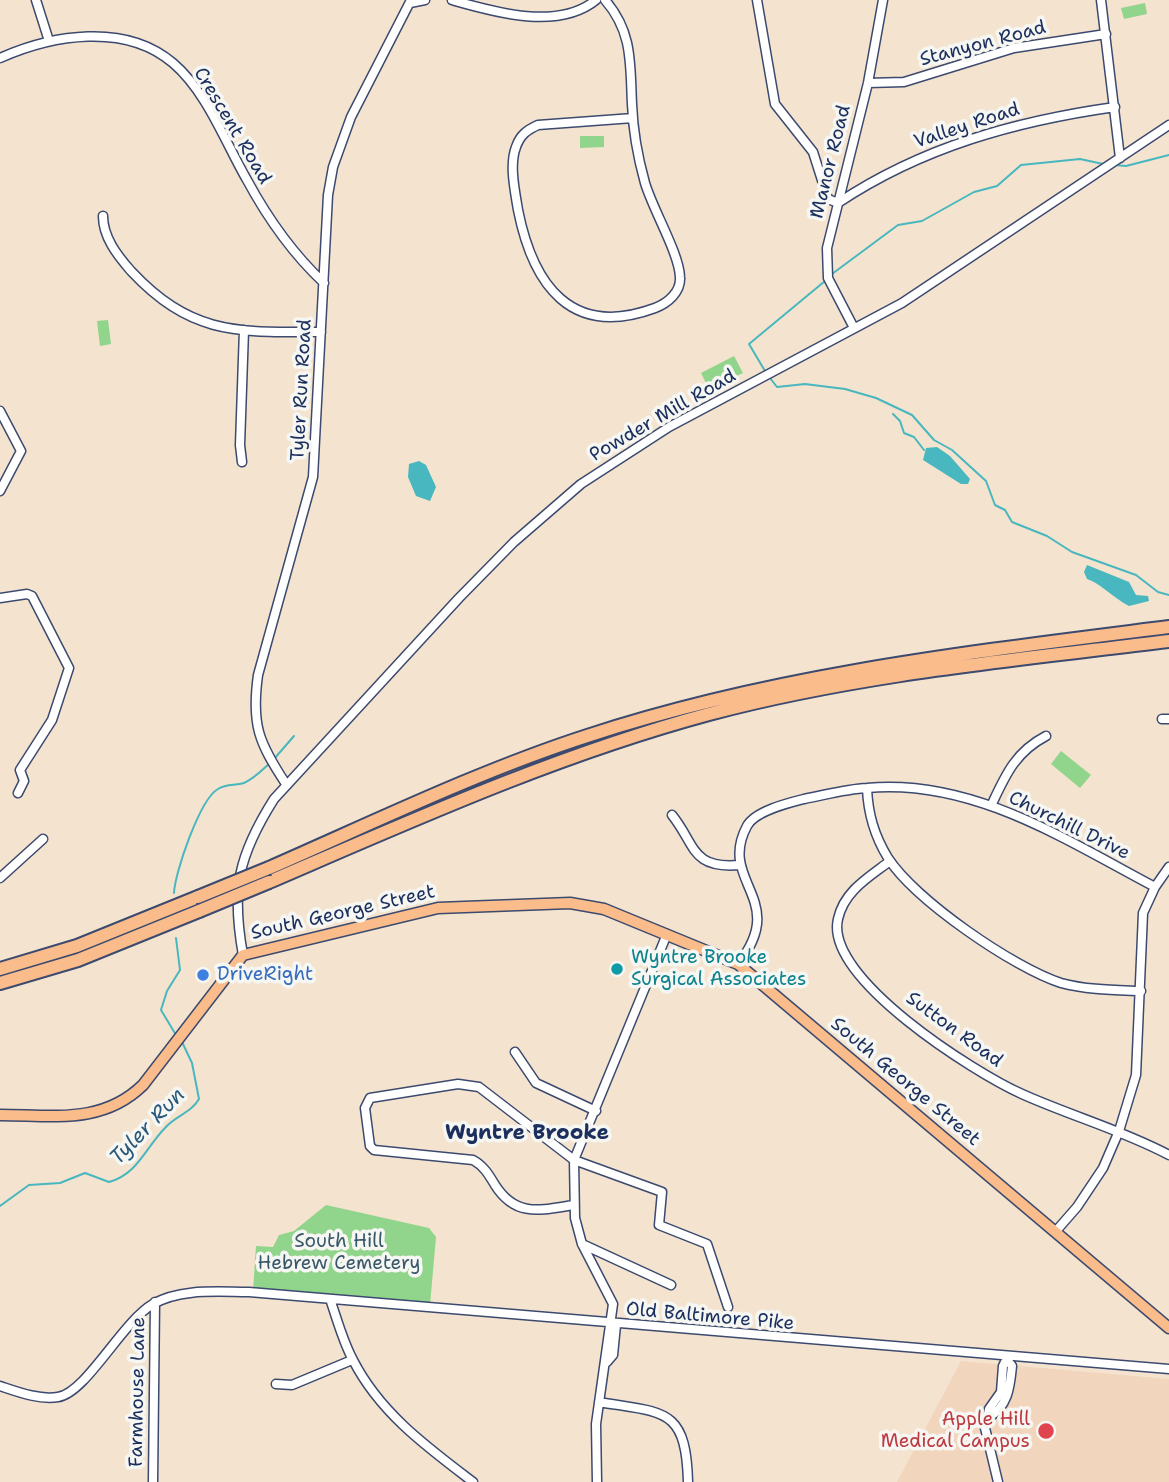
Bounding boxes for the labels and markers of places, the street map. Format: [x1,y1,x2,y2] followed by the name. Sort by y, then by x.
[631,947,806,991] place label: Wyntre Brooke Surgical Associates
[609,961,625,977] marker: Wyntre Brooke Surgical Associates
[217,964,313,986] place label: DriveRight
[195,967,211,983] marker: DriveRight
[881,1409,1030,1453] place label: Apple Hill Medical Campus
[1036,1421,1056,1441] marker: Apple Hill Medical Campus

